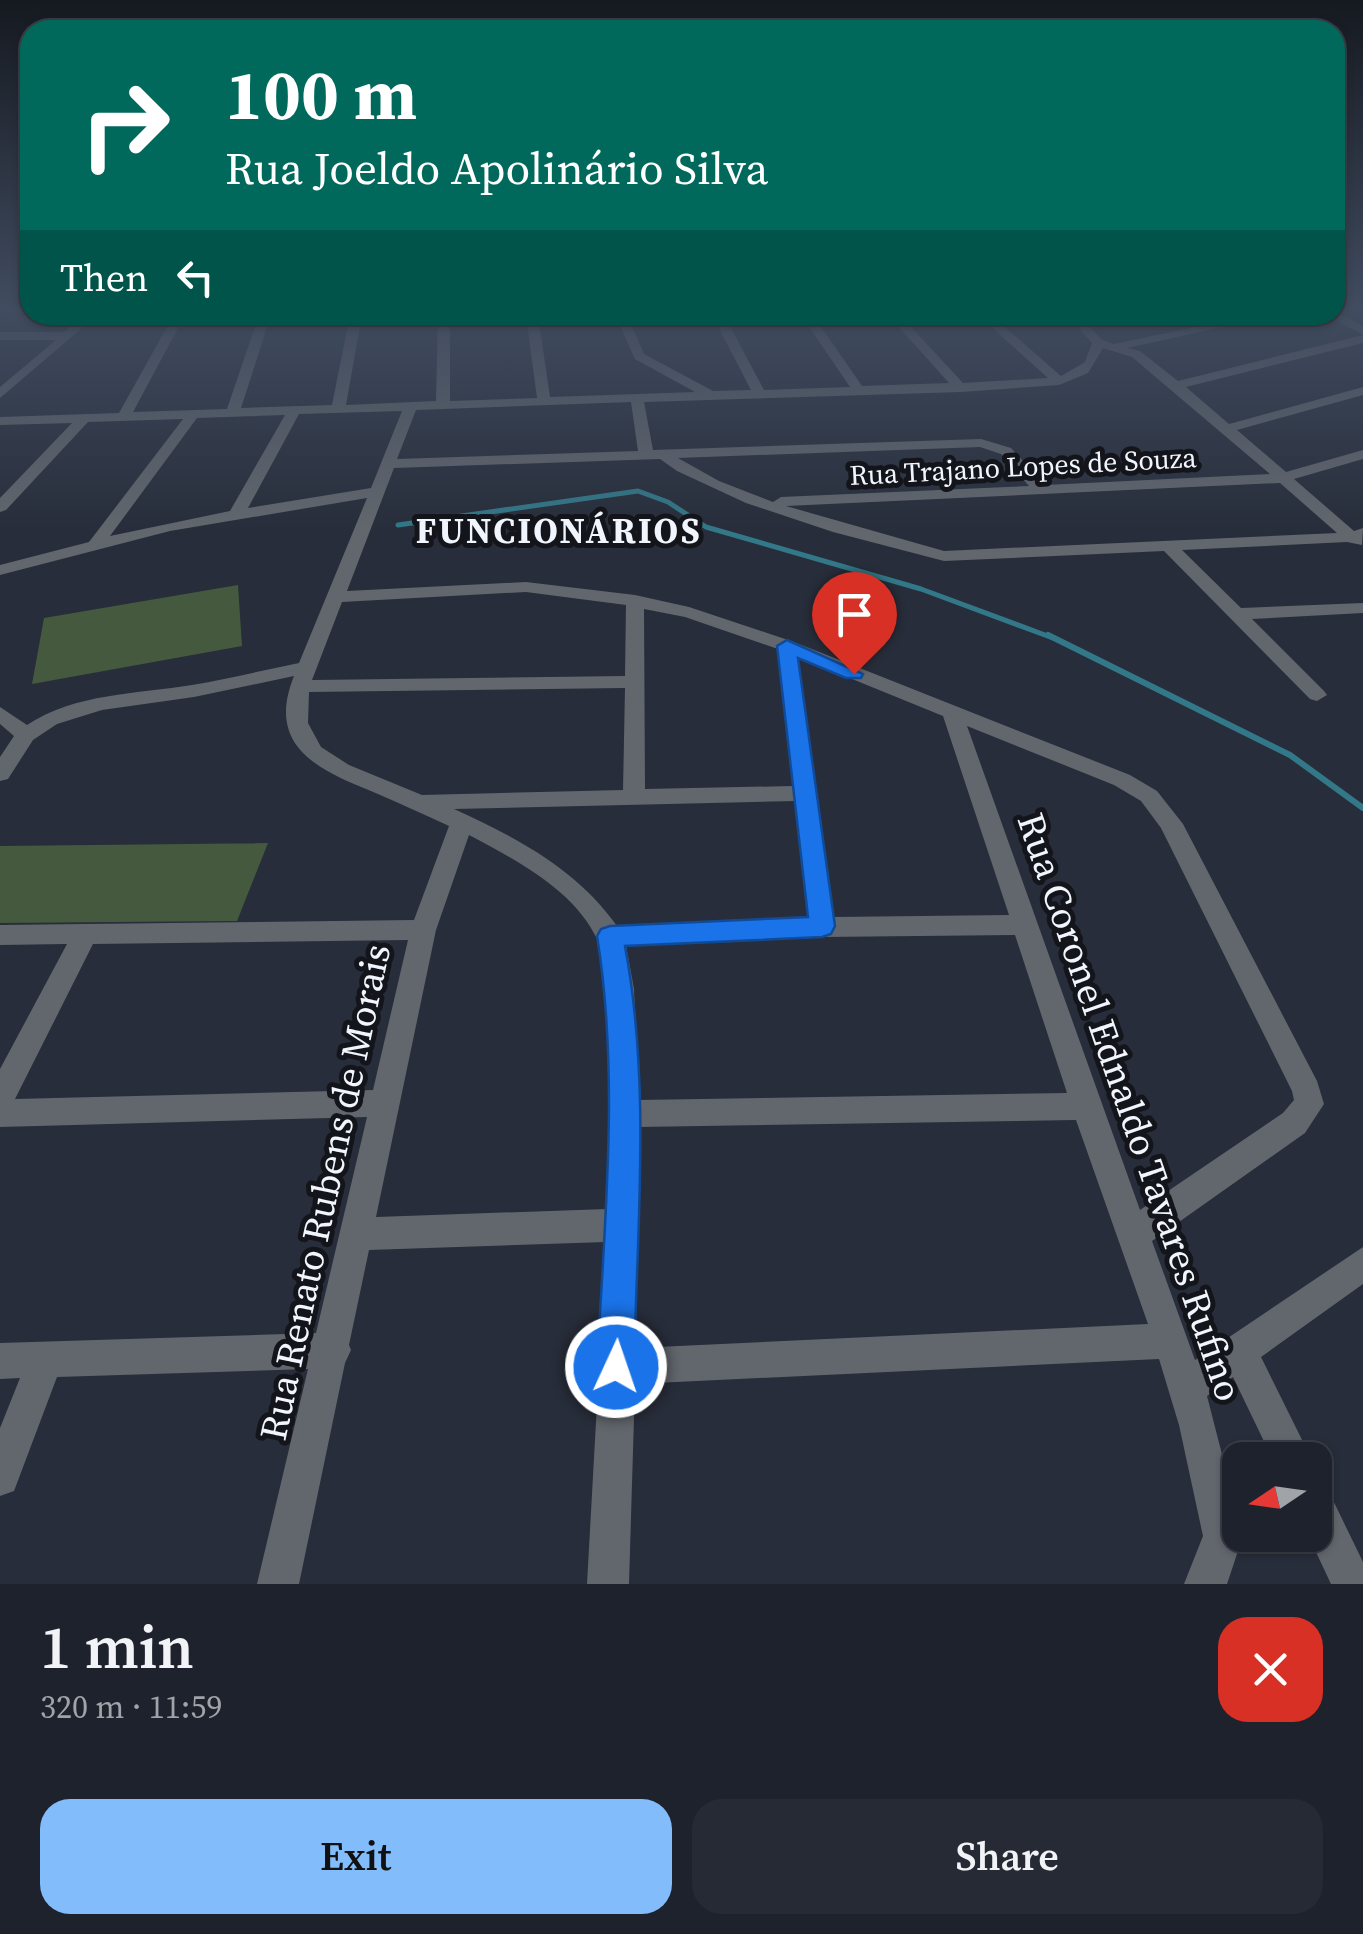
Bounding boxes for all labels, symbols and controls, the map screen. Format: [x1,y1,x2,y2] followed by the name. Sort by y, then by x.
[225,46,417,142] text: 100 m
[60,60,190,190] icon: right
[225,137,768,199] text: Rua Joeldo Apolinário Silva
[168,250,223,305] icon: left
[60,252,148,304] text: Then
[848,438,1198,494] street label: Rua Trajano Lopes de Souza
[416,507,702,555] district label: FUNCIONÁRIOS
[812,572,897,675] pin
[827,587,882,642] icon: arrive
[1005,806,1255,1408] street label: Rua Coronel Ednaldo Tavares Rufino
[247,939,403,1445] street label: Rua Renato Rubens de Morais
[564,1315,668,1419] position arrow
[1222,1442,1332,1552] north arrow
[1222,1442,1332,1552] map controls
[40,1606,194,1688] text: 1 min
[1218,1617,1323,1722] button: close
[40,1685,222,1729] text: 320 m · 11:59
[40,1799,672,1914] button: Exit
[692,1799,1323,1914] button: Share

